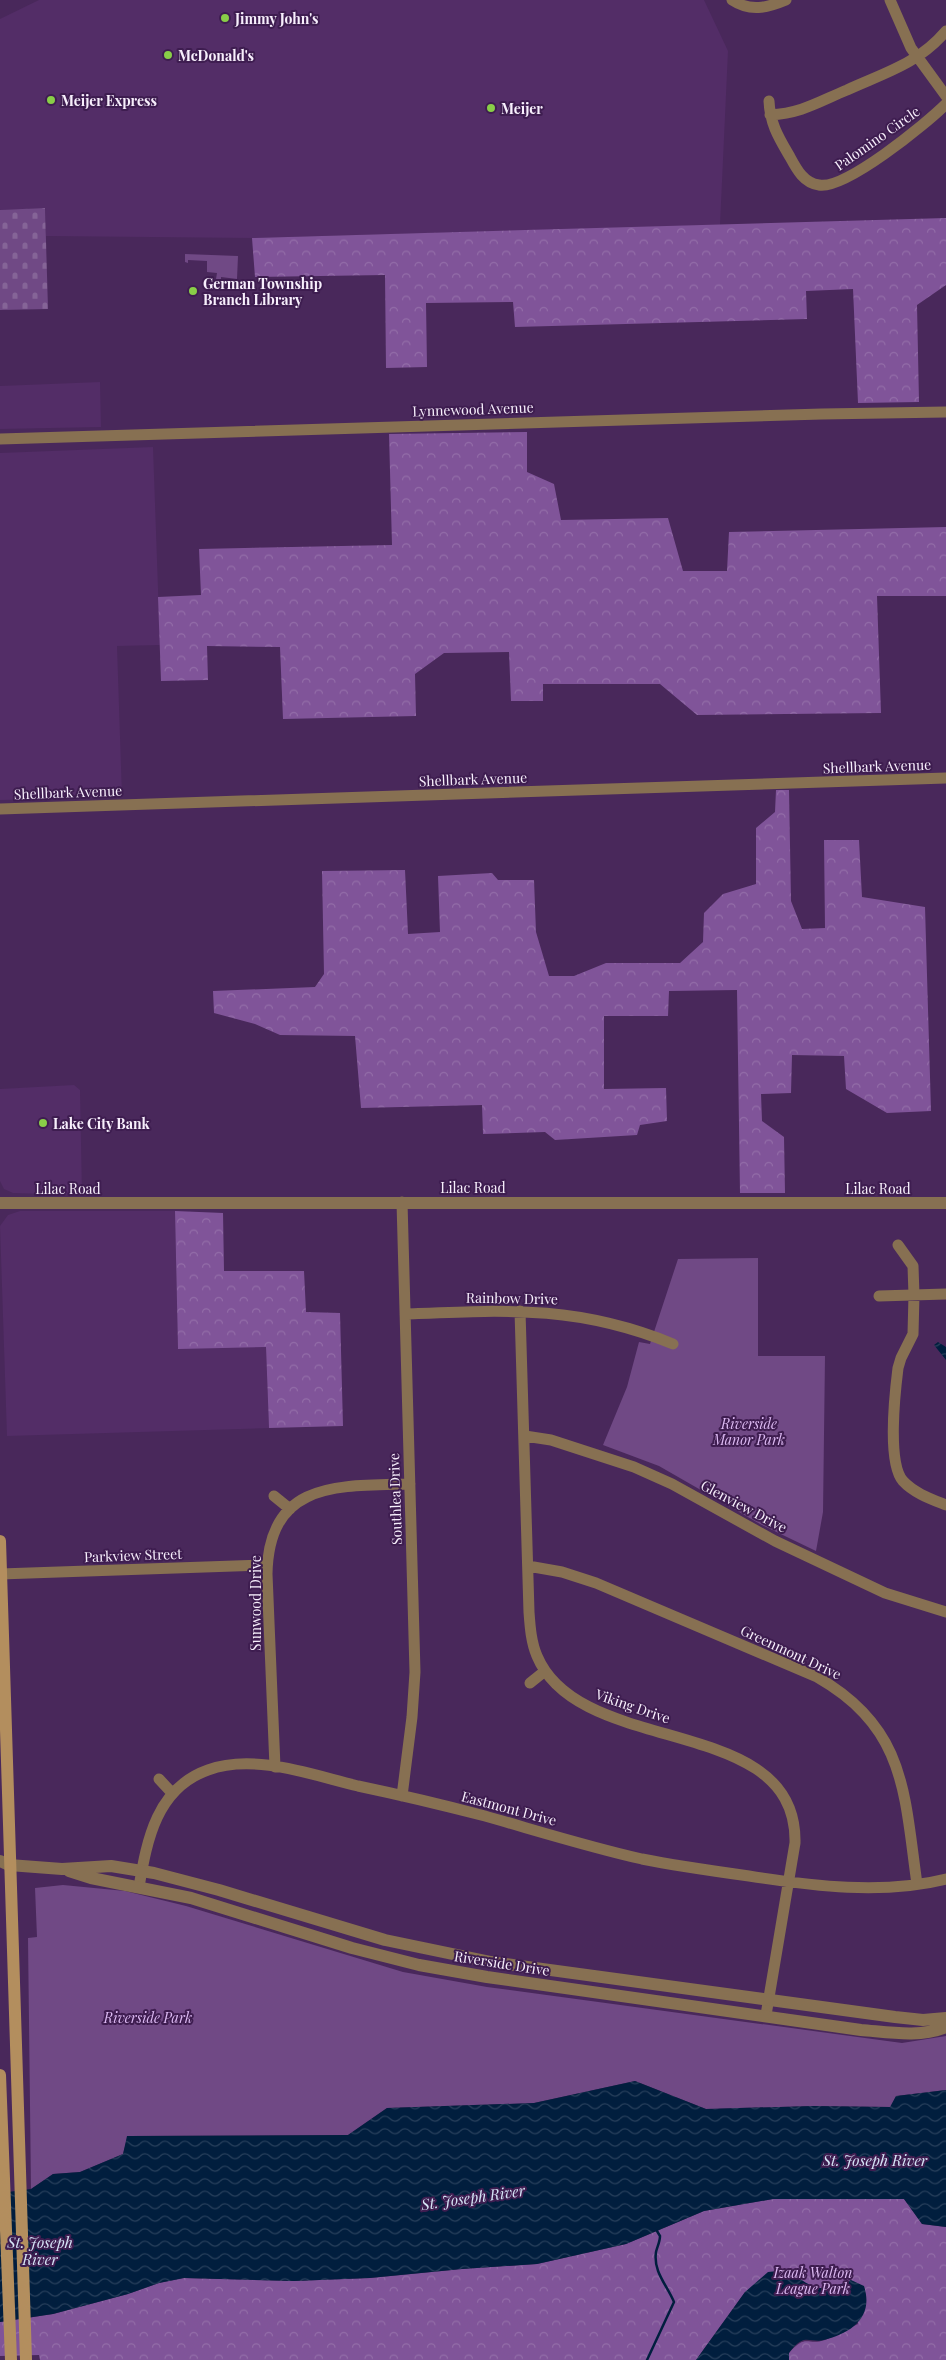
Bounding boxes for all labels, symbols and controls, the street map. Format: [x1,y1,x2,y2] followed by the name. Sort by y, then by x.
[234,9,318,28] place label: Jimmy John's
[219,12,231,24] marker: Jimmy John's
[178,46,254,65] place label: McDonald's
[162,49,174,61] marker: McDonald's
[61,91,157,110] place label: Meijer Express
[45,94,57,106] marker: Meijer Express
[501,99,543,118] place label: Meijer
[485,102,497,114] marker: Meijer
[831,102,923,174] street label: Palomino Circle
[203,274,322,309] place label: German Township Branch Library
[187,285,199,297] marker: German Township Branch Library
[412,397,534,421] street label: Lynnewood Avenue
[822,755,932,777] street label: Shellbark Avenue
[418,768,528,790] street label: Shellbark Avenue
[13,781,123,803] street label: Shellbark Avenue
[53,1114,151,1133] place label: Lake City Bank
[37,1117,49,1129] marker: Lake City Bank
[440,1178,506,1197] street label: Lilac Road
[35,1179,101,1198] street label: Lilac Road
[845,1179,911,1198] street label: Lilac Road
[466,1288,558,1308] street label: Rainbow Drive
[712,1414,785,1449] park label: Riverside Manor Park
[384,1453,406,1545] street label: Southlea Drive
[698,1475,790,1537] street label: Glenview Drive
[84,1544,183,1566] street label: Parkview Street
[246,1555,265,1651] street label: Sunwood Drive
[737,1620,845,1684] street label: Greenmont Drive
[592,1684,673,1728] street label: Viking Drive
[459,1786,559,1830] street label: Eastmont Drive
[453,1946,551,1980] street label: Riverside Drive
[103,2008,192,2027] park label: Riverside Park
[822,2150,928,2170] water label: St. Joseph River
[419,2180,527,2214] water label: St. Joseph River
[6,2232,73,2269] water label: St. Joseph River
[773,2263,852,2298] park label: Izaak Walton League Park

